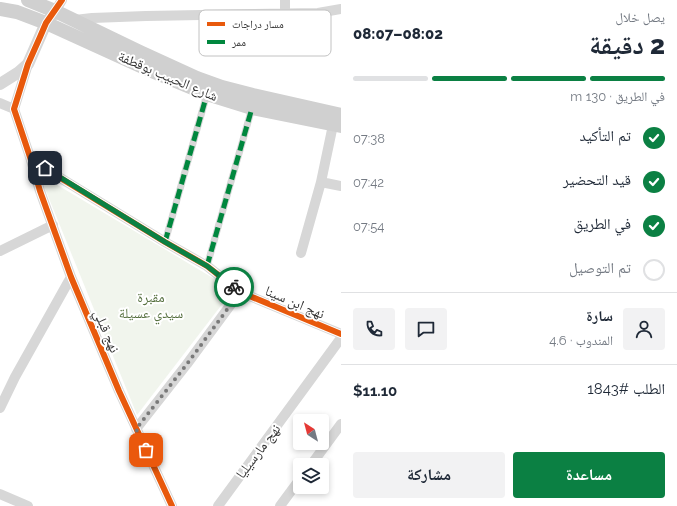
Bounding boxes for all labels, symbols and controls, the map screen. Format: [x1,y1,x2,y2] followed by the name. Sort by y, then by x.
[199,10,331,56] legend
[615,10,665,25] text: يصل خلال
[232,18,284,31] text: مسار دراجات
[353,25,443,43] text: 08:02–08:07
[589,30,665,60] text: 2 دقيقة
[231,36,246,49] text: ممر
[115,48,220,106] street label: شارع الحبيب بوقطفة
[570,89,665,104] text: في الطريق · 130 m
[579,127,631,145] text: تم التأكيد
[643,127,665,149] icon: check
[353,131,385,146] text: 07:38
[28,151,62,185] pin
[34,157,56,179] icon: home
[563,171,631,189] text: قيد التحضير
[643,171,665,193] icon: check
[353,175,384,190] text: 07:42
[574,215,631,233] text: في الطريق
[643,215,665,237] icon: check
[353,219,384,234] text: 07:54
[569,259,631,277] text: تم التوصيل
[214,267,254,307] courier
[223,276,245,298] icon: bike
[262,282,327,324] street label: نهج ابن سينا
[119,289,183,325] park label: مقبرة سيدي عسيلة
[88,307,123,356] street label: نهج قبلي
[586,307,613,325] text: سارة
[353,308,395,350] button: phone
[405,308,447,350] button: chat
[623,308,665,350] button: person
[549,333,613,348] text: المندوب · 4.6
[587,380,665,398] text: الطلب #1843
[353,382,397,400] text: $11.10
[293,414,329,450] north arrow
[293,414,329,494] map controls
[232,421,285,482] street label: نهج مارسيليا
[129,433,163,467] pin
[135,439,157,461] icon: bag
[353,452,505,498] button: مشاركة
[513,452,665,498] button: مساعدة
[293,458,329,494] button: layers

